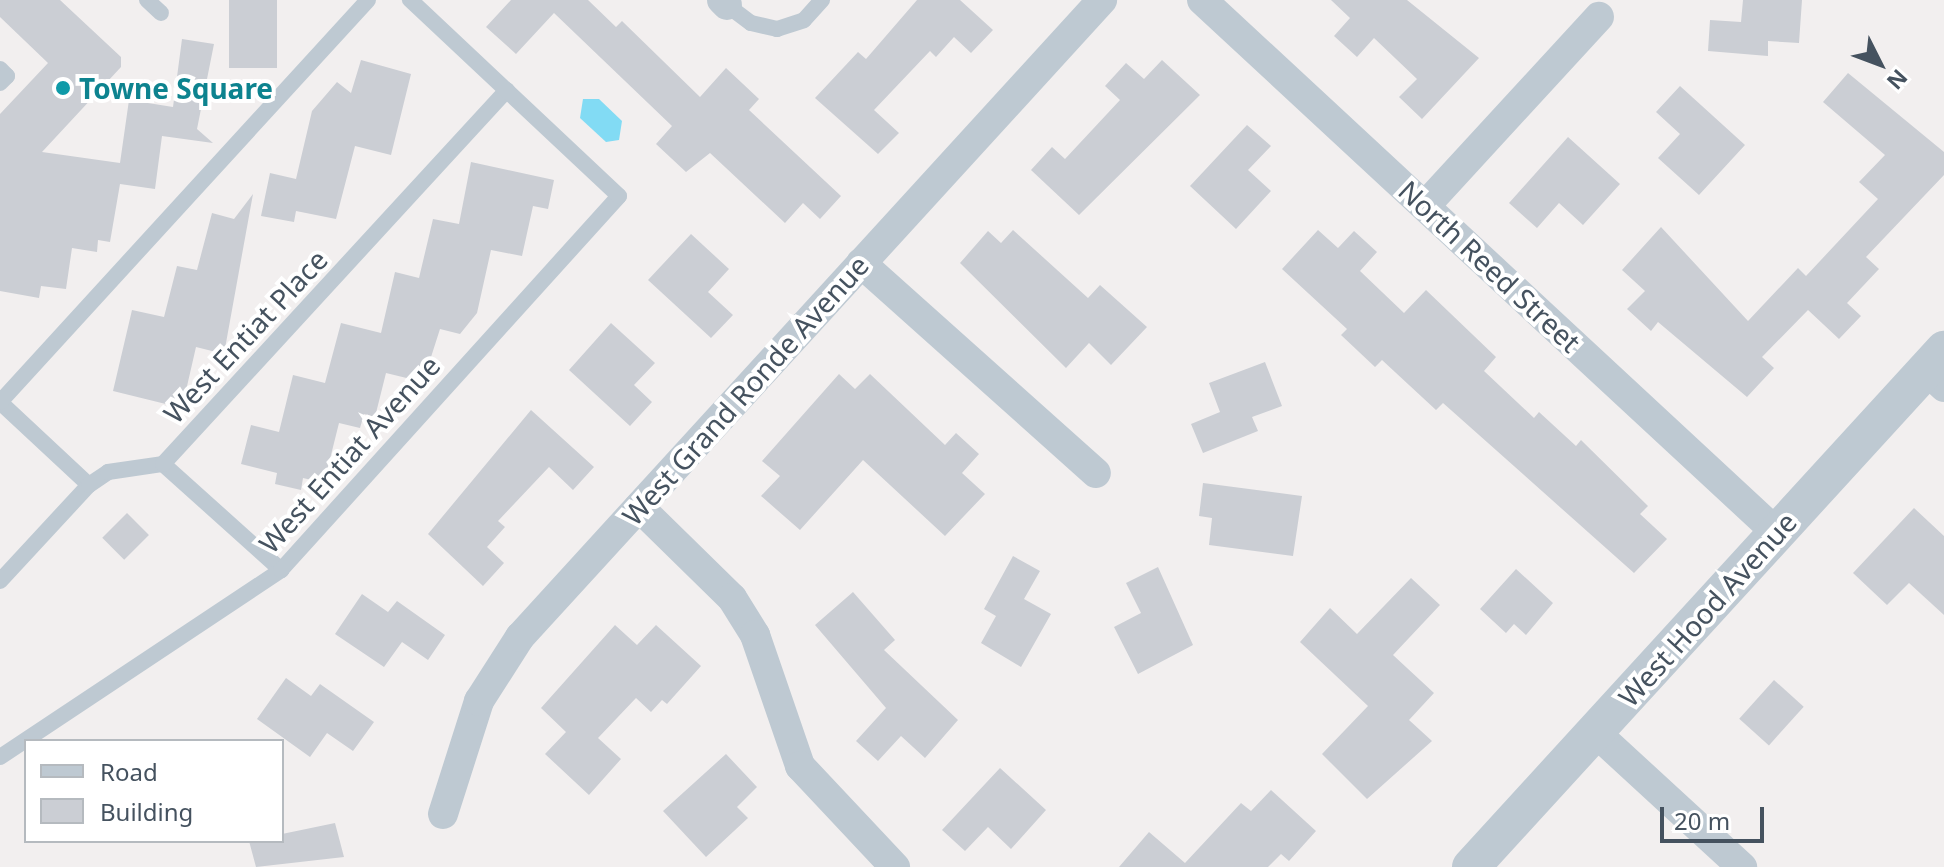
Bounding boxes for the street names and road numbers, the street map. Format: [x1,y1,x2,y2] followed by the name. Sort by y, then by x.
[1392,173,1588,359] street label: North Reed Street
[156,242,334,430] street label: West Entiat Place
[615,248,875,532] street label: West Grand Ronde Avenue
[252,348,446,560] street label: West Entiat Avenue
[1611,505,1803,713] street label: West Hood Avenue

